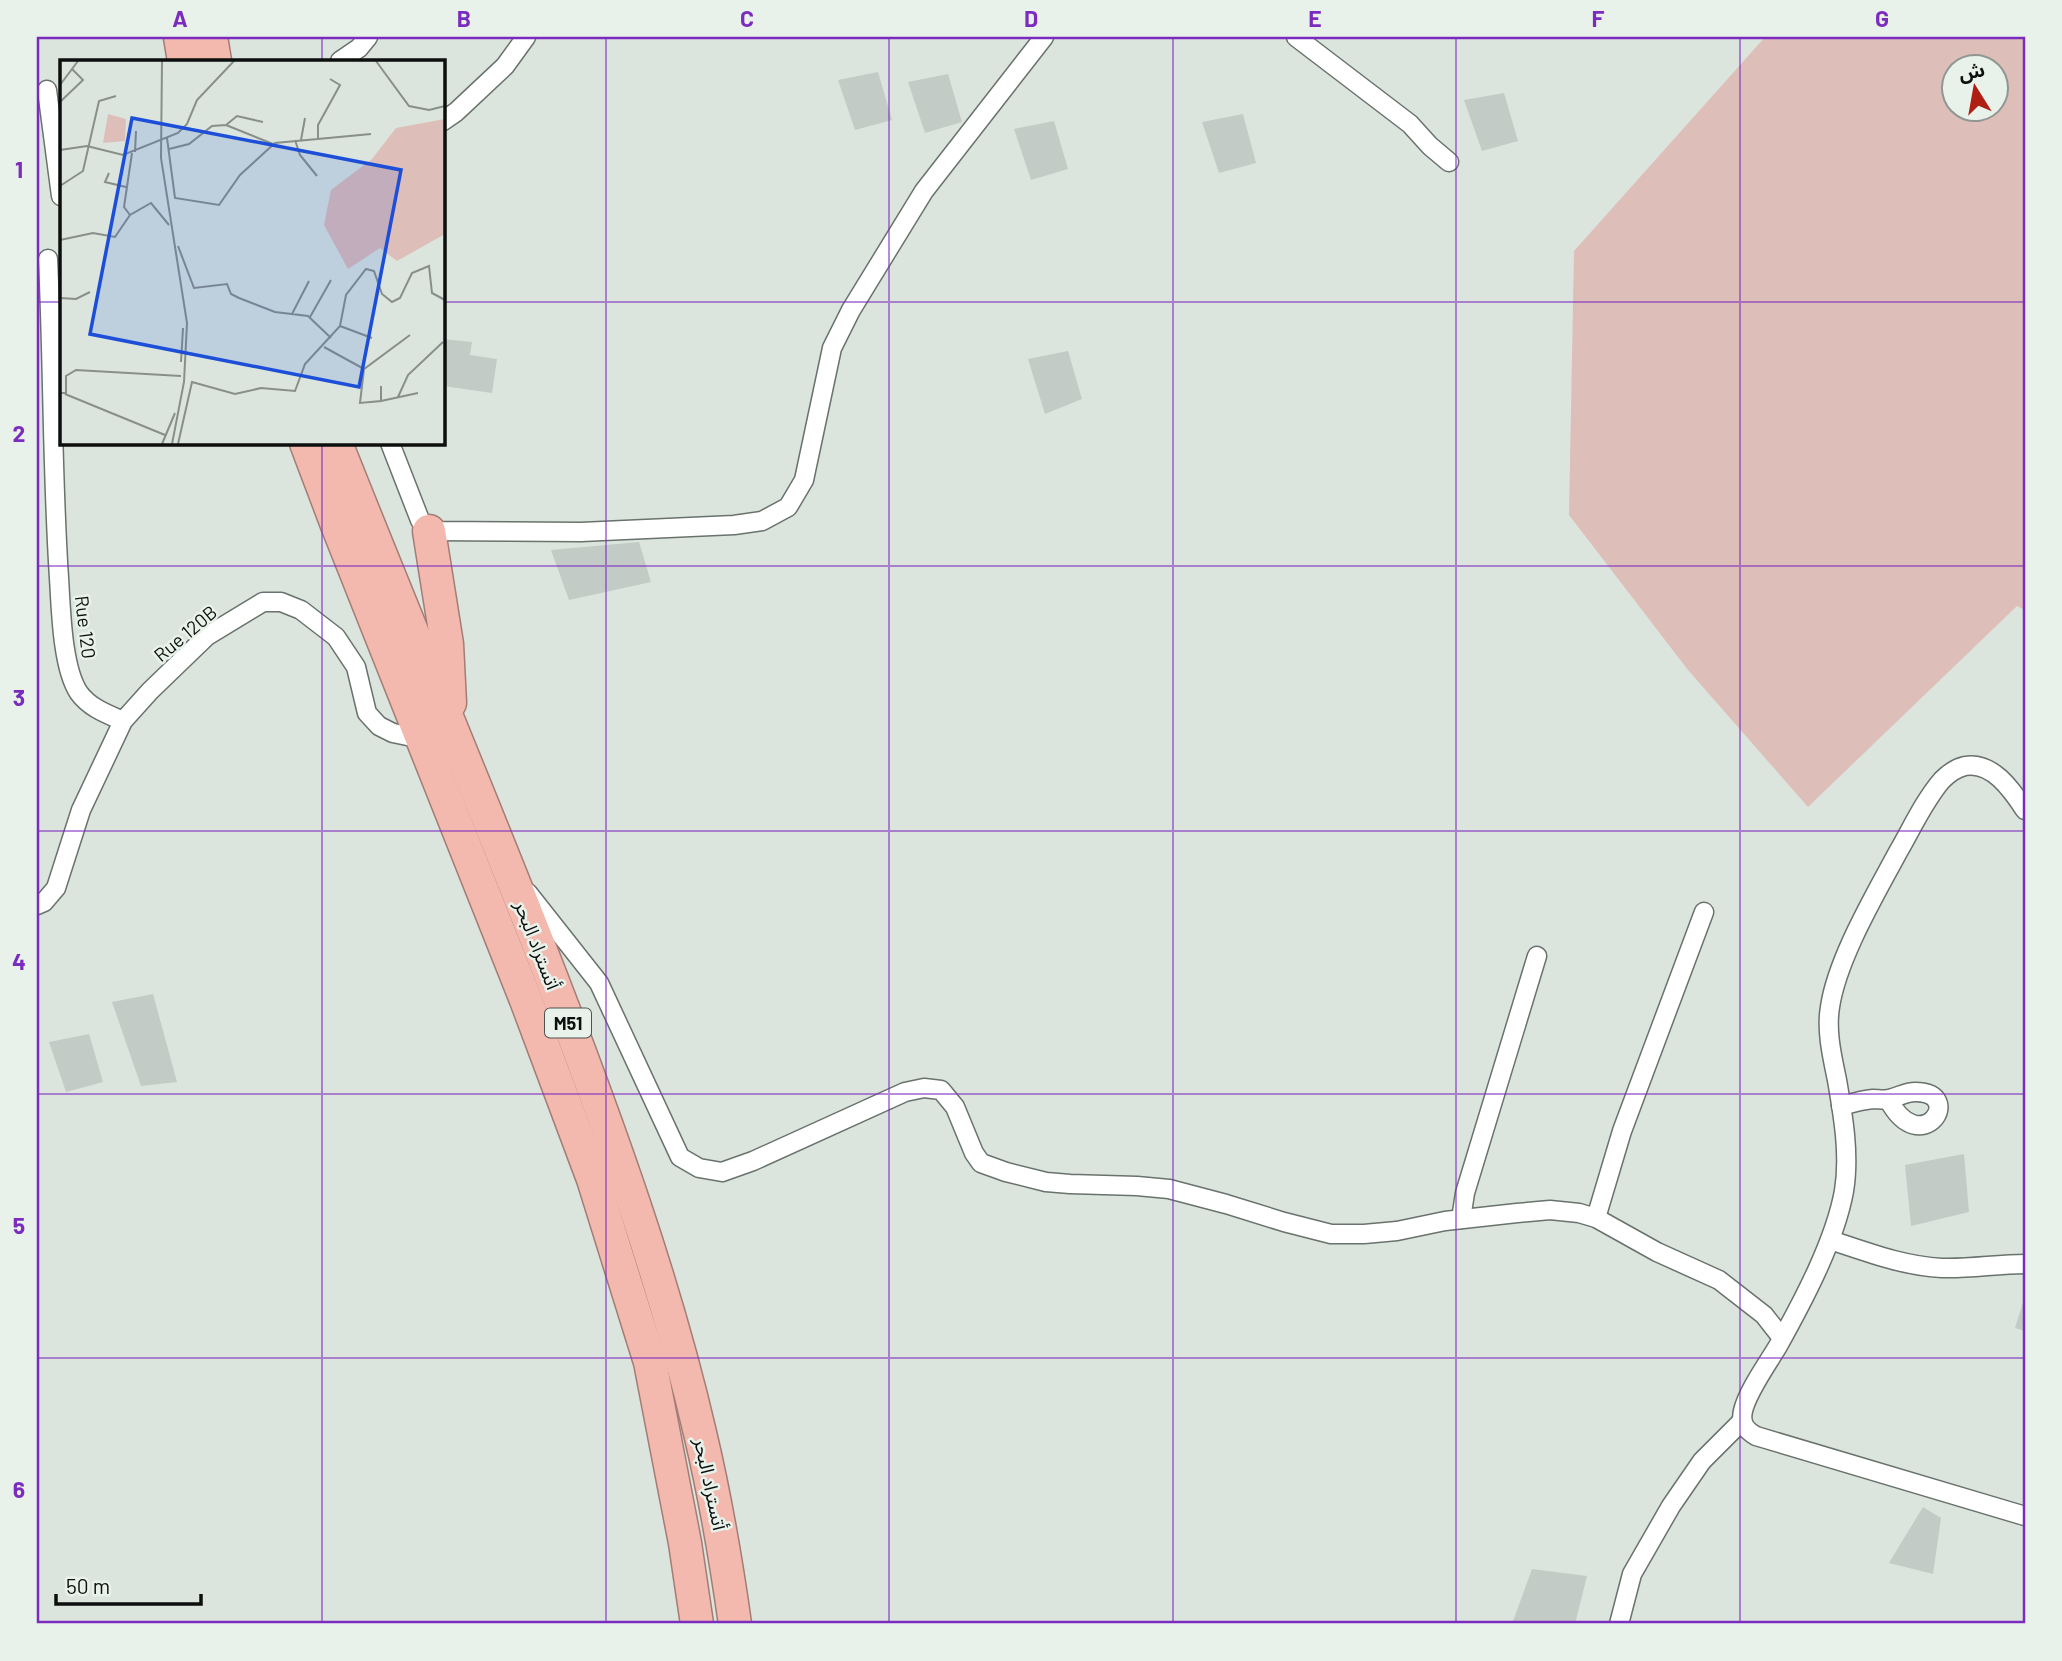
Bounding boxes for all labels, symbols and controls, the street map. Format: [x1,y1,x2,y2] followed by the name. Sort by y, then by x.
[172,4,188,32] text: A
[457,4,471,32] text: B
[740,4,754,32] text: C
[1024,4,1038,32] text: D
[1308,4,1322,32] text: E
[1592,4,1605,32] text: F
[1875,4,1889,32] text: G
[1940,52,2010,122] north arrow
[1957,57,1987,85] text: ش
[60,60,444,444] inset map
[15,155,23,183] text: 1
[13,419,25,447] text: 2
[71,594,101,660] street label: Rue 120
[149,600,221,666] street label: Rue 120B
[13,683,25,711] text: 3
[509,896,566,993] street label: أتستراد البحر
[12,947,26,975] text: 4
[545,1008,591,1038] road number: M51
[13,1211,25,1239] text: 5
[689,1435,732,1533] street label: أتستراد البحر
[13,1475,25,1503] text: 6
[56,1563,201,1607] scale bar
[66,1573,110,1598] text: 50 m

